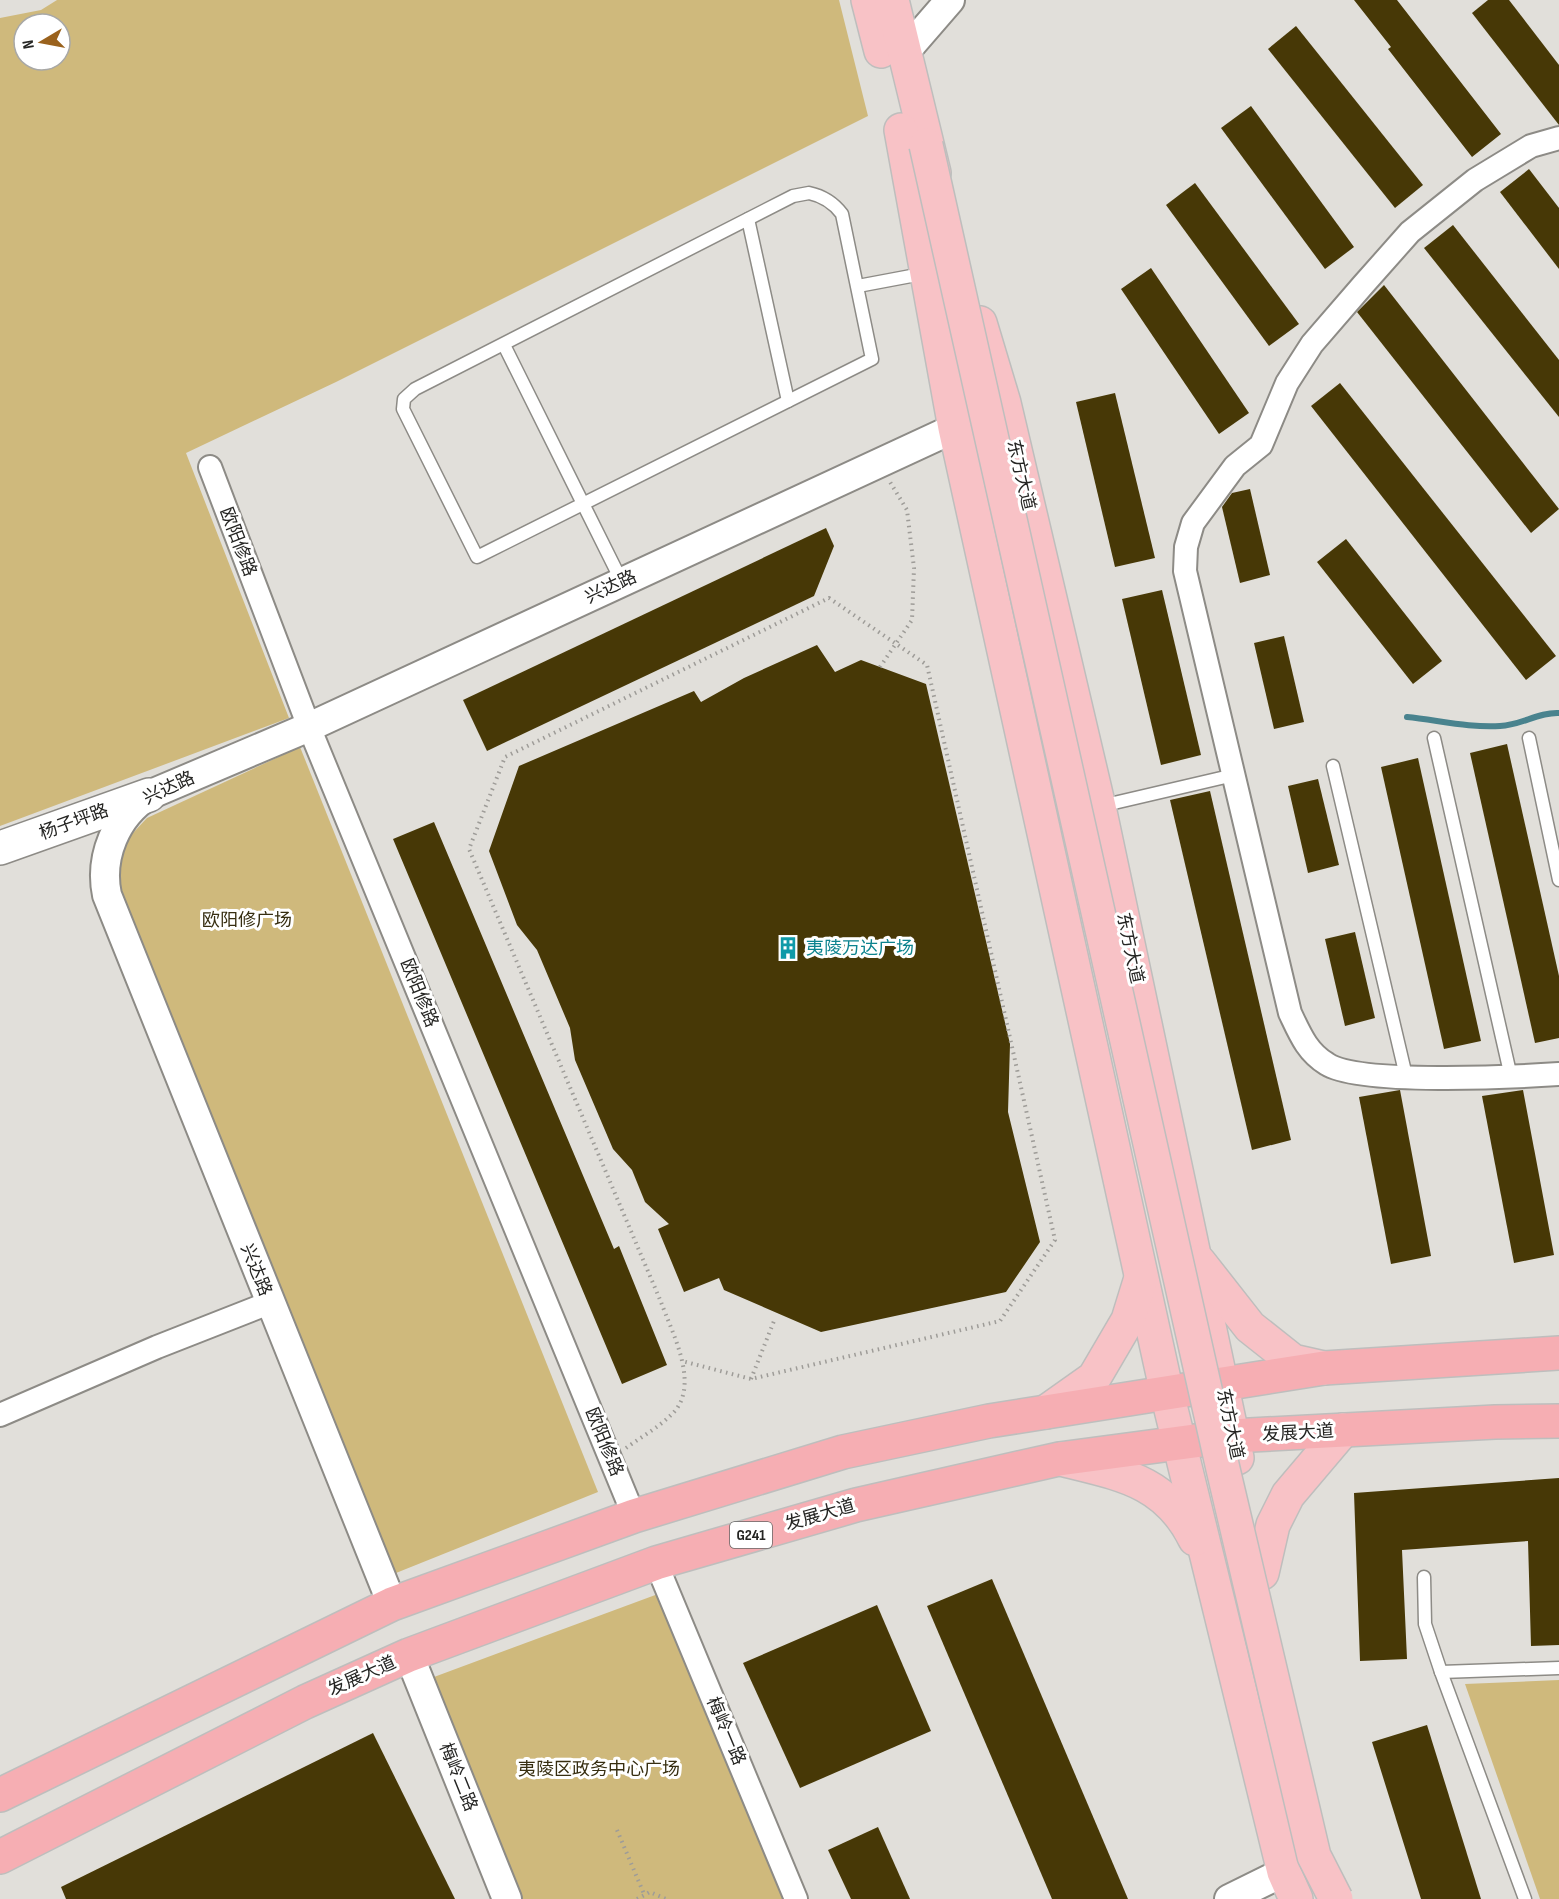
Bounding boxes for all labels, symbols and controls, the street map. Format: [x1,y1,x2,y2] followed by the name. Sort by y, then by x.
[12,12,72,72] north arrow
[19,38,39,50] text: N
[1003,438,1039,512] street label: 东方大道
[215,505,261,579] street label: 欧阳修路
[582,566,640,608] street label: 兴达路
[140,767,198,809] street label: 兴达路
[37,800,111,844] street label: 杨子坪路
[202,910,292,931] park label: 欧阳修广场
[1112,911,1148,985] street label: 东方大道
[775,935,801,961] building icon: 夷陵万达广场
[806,938,914,959] place label: 夷陵万达广场
[396,956,442,1030] street label: 欧阳修路
[236,1241,276,1299] street label: 兴达路
[1212,1387,1248,1461] street label: 东方大道
[581,1405,627,1479] street label: 欧阳修路
[1261,1421,1335,1445] street label: 发展大道
[783,1495,857,1535] street label: 发展大道
[730,1522,772,1548] road number: G241
[325,1652,399,1700] street label: 发展大道
[702,1694,750,1768] street label: 梅岭一路
[435,1740,481,1814] street label: 梅岭二路
[518,1759,680,1780] park label: 夷陵区政务中心广场

